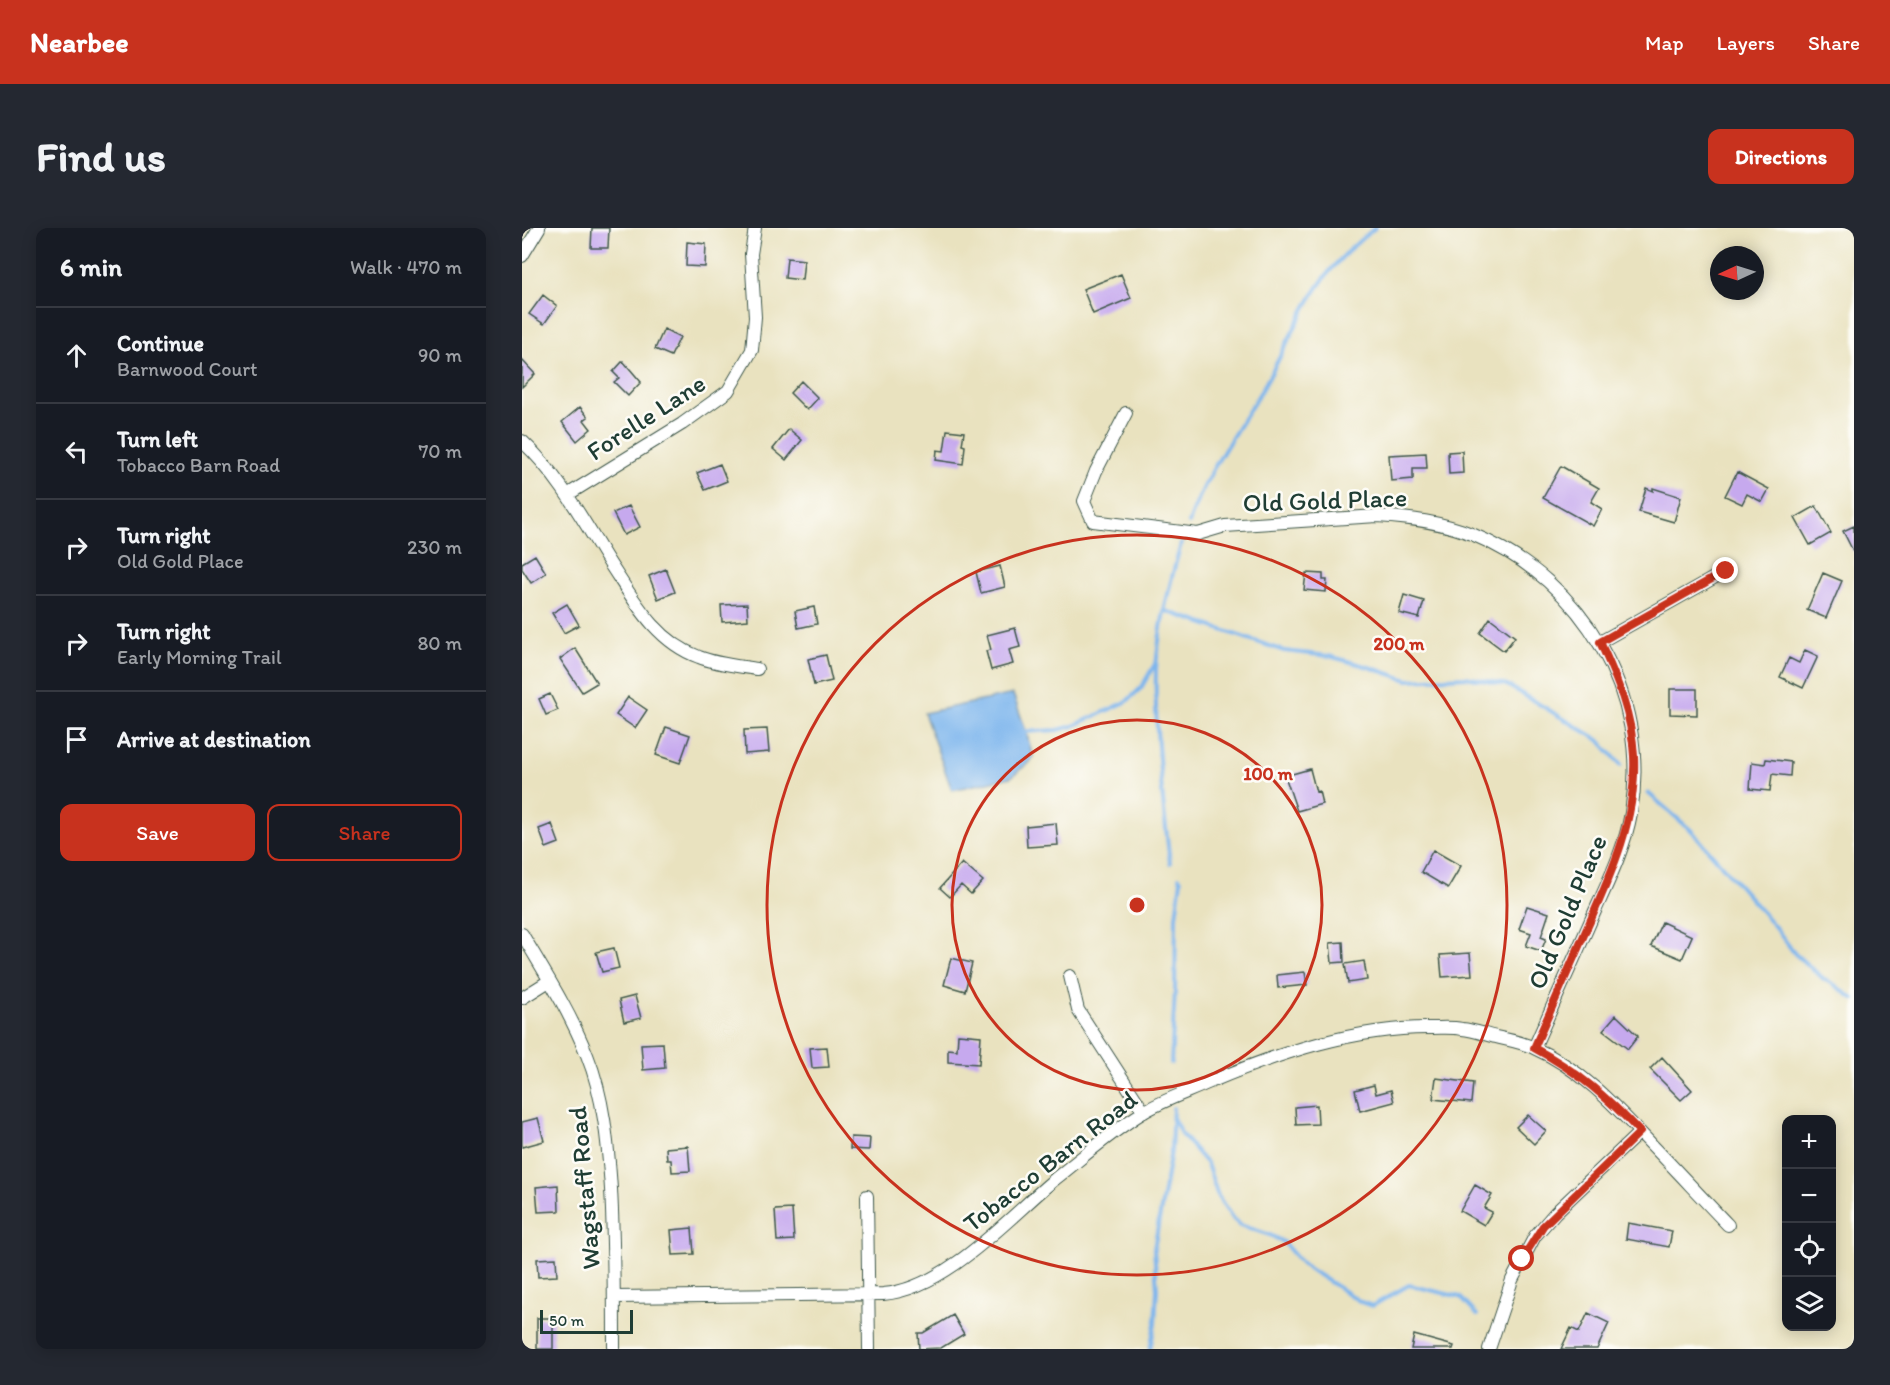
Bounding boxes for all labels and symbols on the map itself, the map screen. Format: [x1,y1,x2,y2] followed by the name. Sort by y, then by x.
[1710,246,1764,300] north arrow
[581,367,711,467] street label: Forelle Lane
[1242,481,1408,519] street label: Old Gold Place
[1712,557,1738,583] route end
[1374,633,1425,655] text: 200 m
[1243,763,1294,785] text: 100 m
[1520,830,1614,994] street label: Old Gold Place
[1127,895,1147,915] centre of rings
[957,1083,1143,1239] street label: Tobacco Barn Road
[561,1104,607,1271] street label: Wagstaff Road
[1508,1245,1534,1271] route start
[540,1307,633,1334] scale bar

